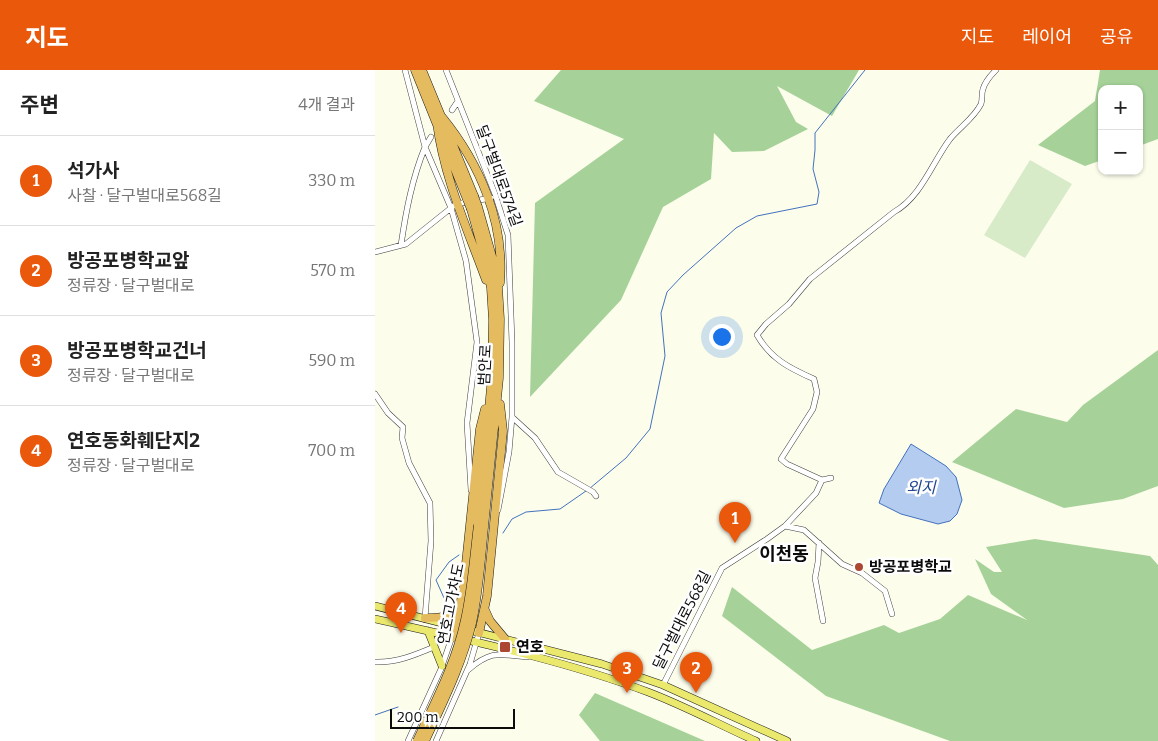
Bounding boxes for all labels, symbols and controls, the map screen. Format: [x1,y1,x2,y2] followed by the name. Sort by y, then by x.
[25,24,69,52] text: 지도
[961,26,994,48] text: 지도
[1022,26,1072,48] text: 레이어
[1100,26,1133,48] text: 공유
[1098,85,1143,175] map controls
[1098,85,1143,130] button: +
[20,92,59,118] text: 주변
[298,95,355,114] text: 4개 결과
[472,123,526,229] street label: 달구벌대로574길
[1098,130,1143,175] button: −
[67,159,119,182] text: 석가사
[33,171,39,190] text: 1
[308,171,355,190] text: 330 m
[67,186,222,205] text: 사찰 · 달구벌대로568길
[67,249,189,272] text: 방공포병학교앞
[31,261,41,280] text: 2
[310,261,355,280] text: 570 m
[67,276,195,295] text: 정류장 · 달구벌대로
[709,324,735,350] your location
[67,339,207,362] text: 방공포병학교건너
[475,344,495,386] street label: 범안로
[31,351,41,370] text: 3
[309,351,355,370] text: 590 m
[67,366,195,385] text: 정류장 · 달구벌대로
[67,429,200,452] text: 연호동화훼단지2
[31,441,41,460] text: 4
[308,441,355,460] text: 700 m
[67,456,195,475] text: 정류장 · 달구벌대로
[906,478,937,497] water label: 외지
[719,502,751,543] pin: 1
[759,543,809,565] district label: 이천동
[869,558,952,576] place label: 방공포병학교
[853,561,865,573] marker: 방공포병학교
[434,562,468,646] street label: 연호고가차도
[649,568,715,672] street label: 달구벌대로568길
[385,592,417,633] pin: 4
[516,638,544,656] place label: 연호
[498,640,512,654] marker: 연호
[611,652,643,693] pin: 3
[680,652,712,693] pin: 2
[390,706,515,729] scale bar
[397,709,439,726] text: 200 m

